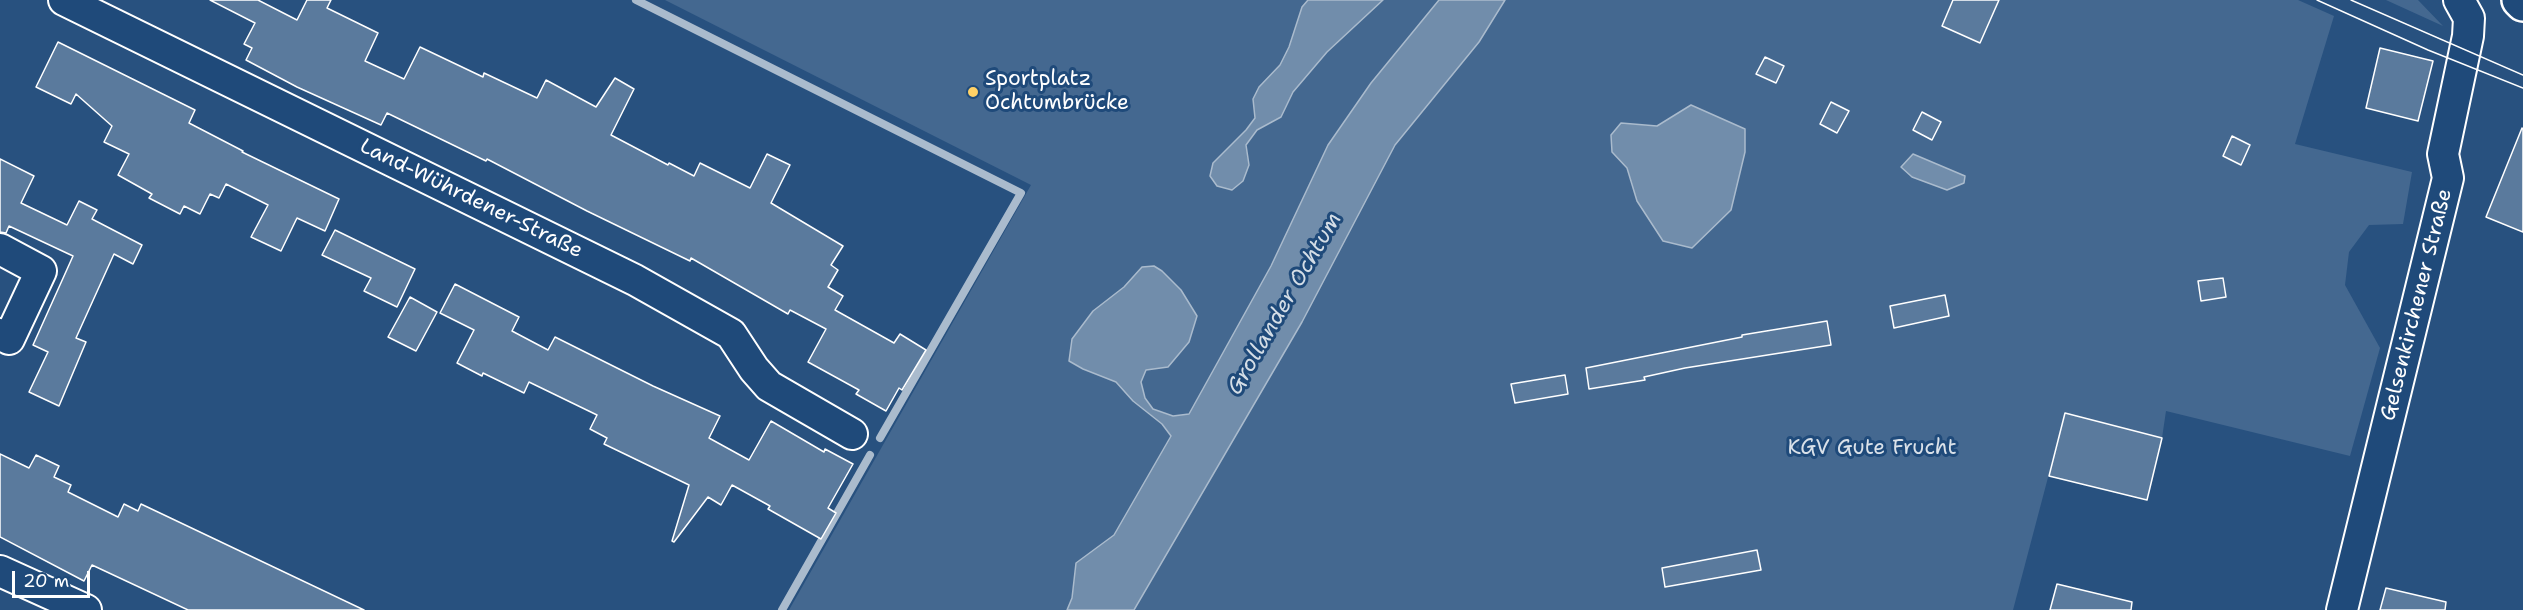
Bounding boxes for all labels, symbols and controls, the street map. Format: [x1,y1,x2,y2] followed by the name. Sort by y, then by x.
[985,67,1129,117] place label: Sportplatz Ochtumbrücke
[966,85,980,99] marker: Sportplatz Ochtumbrücke
[355,134,587,264] street label: Land-Wührdener-Straße
[2376,186,2458,424] street label: Gelsenkirchener Straße
[1222,208,1348,400] water label: Grollander Ochtum
[1787,436,1957,462] park label: KGV Gute Frucht
[15,559,93,597] scale bar
[23,569,69,593] text: 20 m

